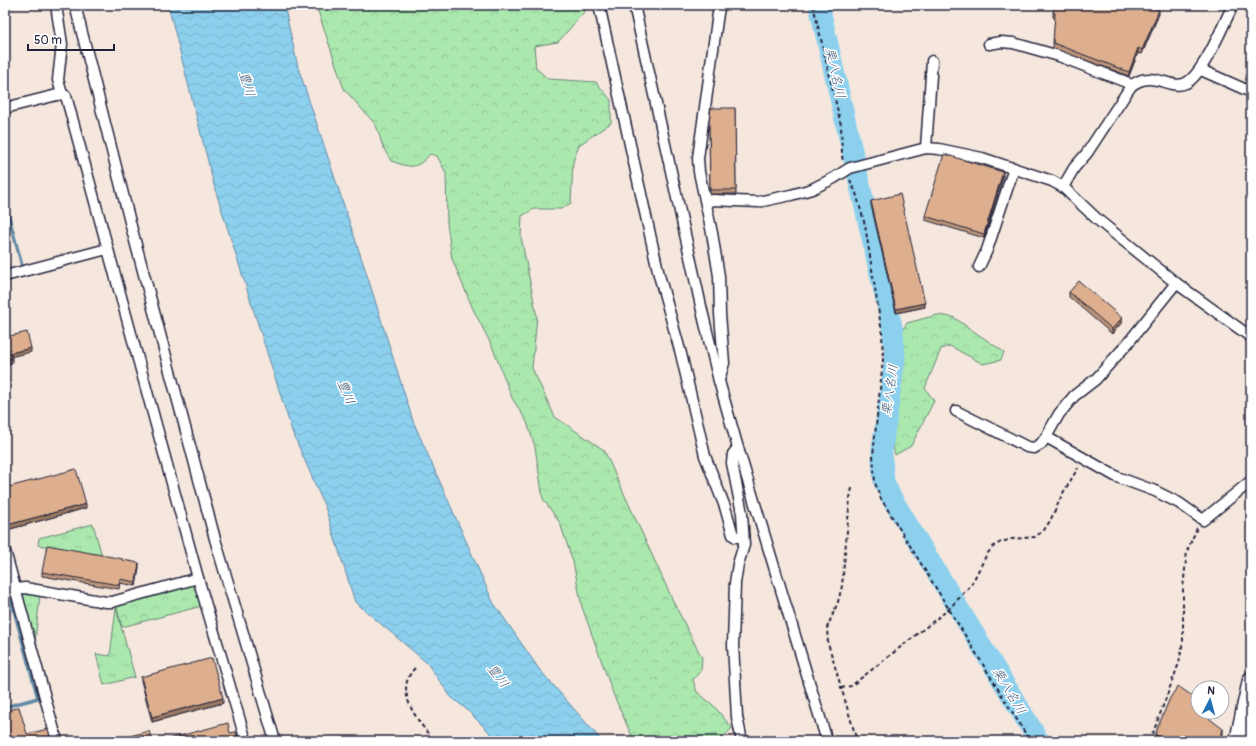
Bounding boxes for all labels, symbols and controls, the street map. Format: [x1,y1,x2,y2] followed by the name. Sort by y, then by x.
[28,26,114,52] scale bar
[34,33,62,48] text: 50 m
[821,46,849,100] water label: 栗八名川
[236,69,258,99] water label: 豊川
[878,363,902,417] water label: 栗八名川
[334,377,358,407] water label: 豊川
[484,661,512,691] water label: 豊川
[989,665,1029,717] water label: 栗八名川
[1190,680,1230,720] north arrow
[1207,684,1216,697] text: N

